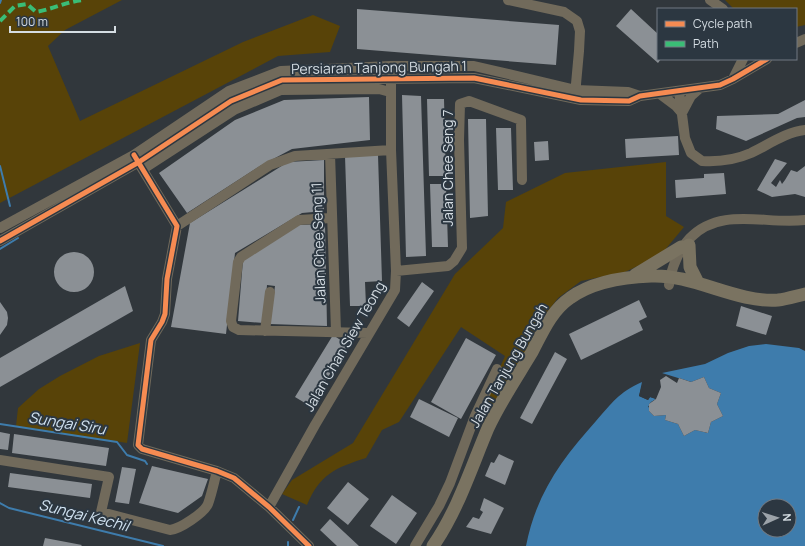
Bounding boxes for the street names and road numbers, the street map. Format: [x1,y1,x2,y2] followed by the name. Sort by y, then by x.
[291,56,467,78] street label: Persiaran Tanjong Bungah 1
[438,110,457,226] street label: Jalan Chee Seng 7
[306,182,330,304] street label: Jalan Chee Seng 11
[299,277,389,415] street label: Jalan Chan Siew Teong
[465,299,551,431] street label: Jalan Tanjung Bungah

